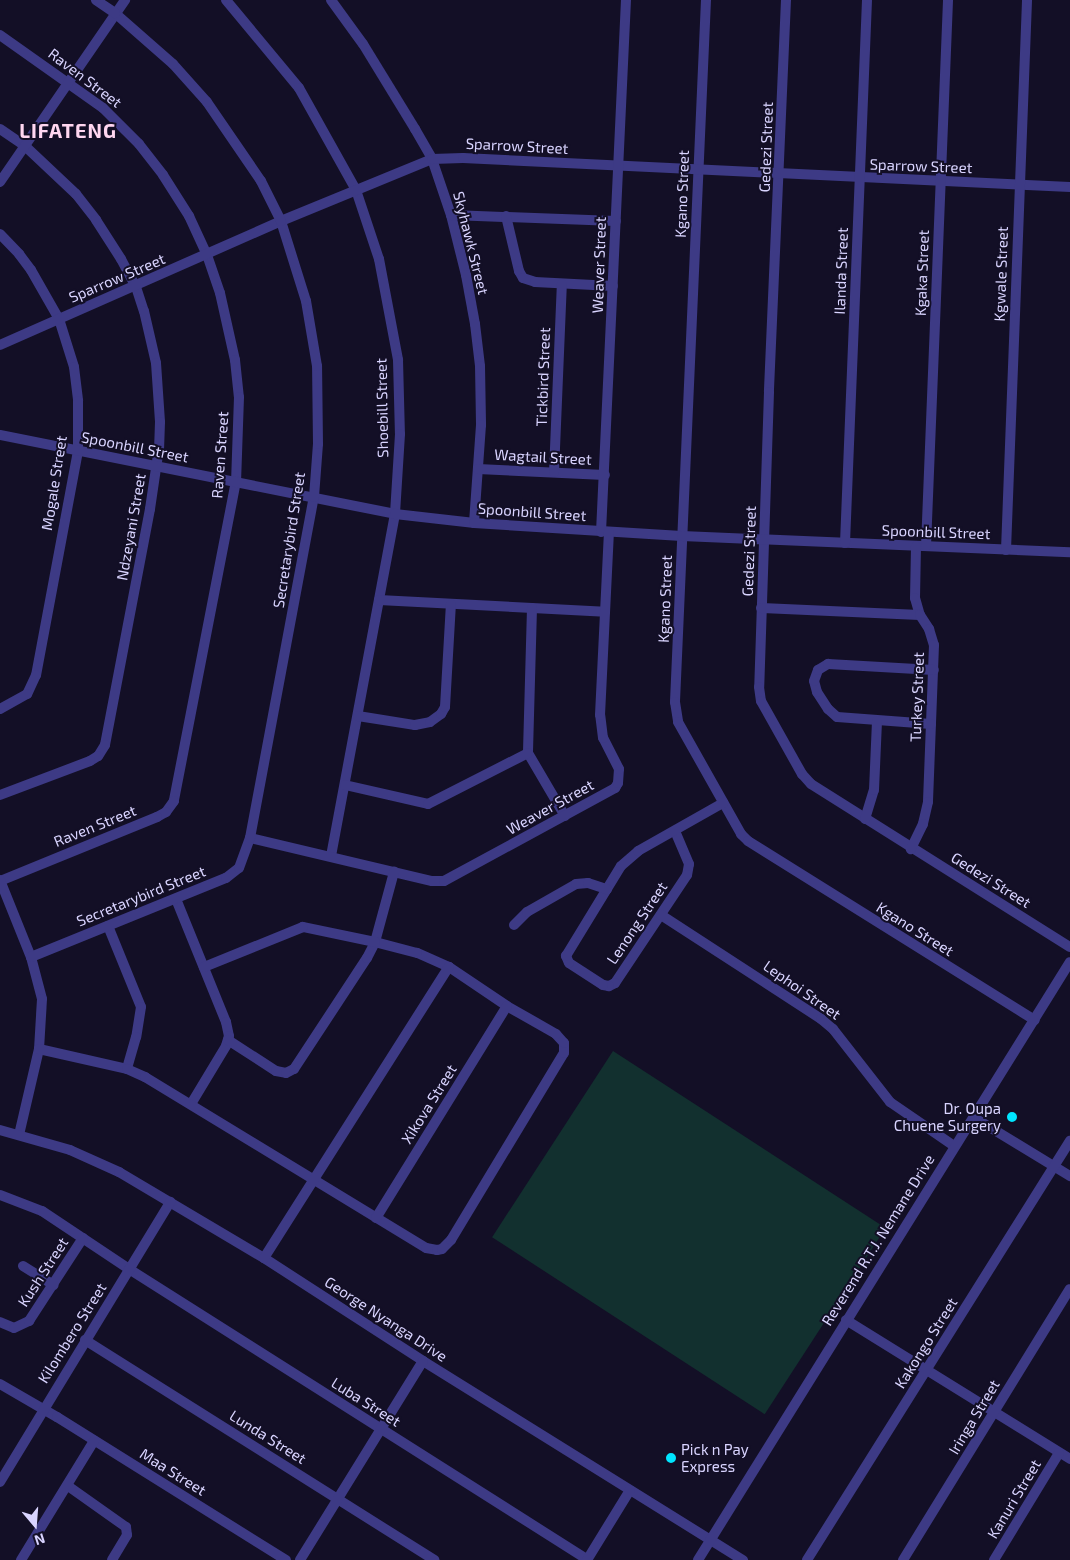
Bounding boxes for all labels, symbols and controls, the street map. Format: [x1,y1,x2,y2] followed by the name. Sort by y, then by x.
[45,45,125,111] street label: Raven Street
[755,101,777,193] street label: Gedezi Street
[18,118,118,142] district label: LIFATENG
[465,134,569,158] street label: Sparrow Street
[671,150,693,238] street label: Kgano Street
[869,155,973,177] street label: Sparrow Street
[449,189,493,297] street label: Skyhawk Street
[588,216,610,314] street label: Weaver Street
[990,226,1012,322] street label: Kgwale Street
[830,227,852,315] street label: Ilanda Street
[911,230,933,316] street label: Kgaka Street
[66,250,168,306] street label: Sparrow Street
[532,327,554,427] street label: Tickbird Street
[372,358,392,458] street label: Shoebill Street
[208,411,232,499] street label: Raven Street
[80,428,190,466] street label: Spoonbill Street
[38,434,70,532] street label: Mogale Street
[494,445,592,469] street label: Wagtail Street
[269,471,309,609] street label: Secretarybird Street
[113,472,149,582] street label: Ndzeyani Street
[477,499,587,525] street label: Spoonbill Street
[738,505,760,597] street label: Gedezi Street
[881,521,991,543] street label: Spoonbill Street
[654,555,676,643] street label: Kgano Street
[906,652,928,742] street label: Turkey Street
[503,776,597,838] street label: Weaver Street
[51,801,139,851] street label: Raven Street
[948,848,1034,912] street label: Gedezi Street
[74,862,208,930] street label: Secretarybird Street
[603,879,671,967] street label: Lenong Street
[873,898,957,960] street label: Kgano Street
[760,957,844,1023] street label: Lephoi Street
[398,1061,460,1147] street label: Xikova Street
[894,1099,1001,1134] place label: Dr. Oupa Chuene Surgery
[1005,1110,1019,1124] marker: Dr. Oupa Chuene Surgery
[818,1151,938,1329] street label: Reverend R.T.J. Nemane Drive
[14,1234,72,1310] street label: Kush Street
[321,1273,451,1365] street label: George Nyanga Drive
[34,1280,110,1386] street label: Kilombero Street
[891,1294,961,1392] street label: Kakongo Street
[328,1374,404,1430] street label: Luba Street
[945,1376,1003,1458] street label: Iringa Street
[226,1406,310,1468] street label: Lunda Street
[681,1440,749,1475] place label: Pick n Pay Express
[137,1445,209,1499] street label: Maa Street
[665,1452,677,1464] marker: Pick n Pay Express
[983,1456,1045,1542] street label: Kanuri Street
[10,1500,60,1550] north arrow
[32,1530,47,1549] text: N

